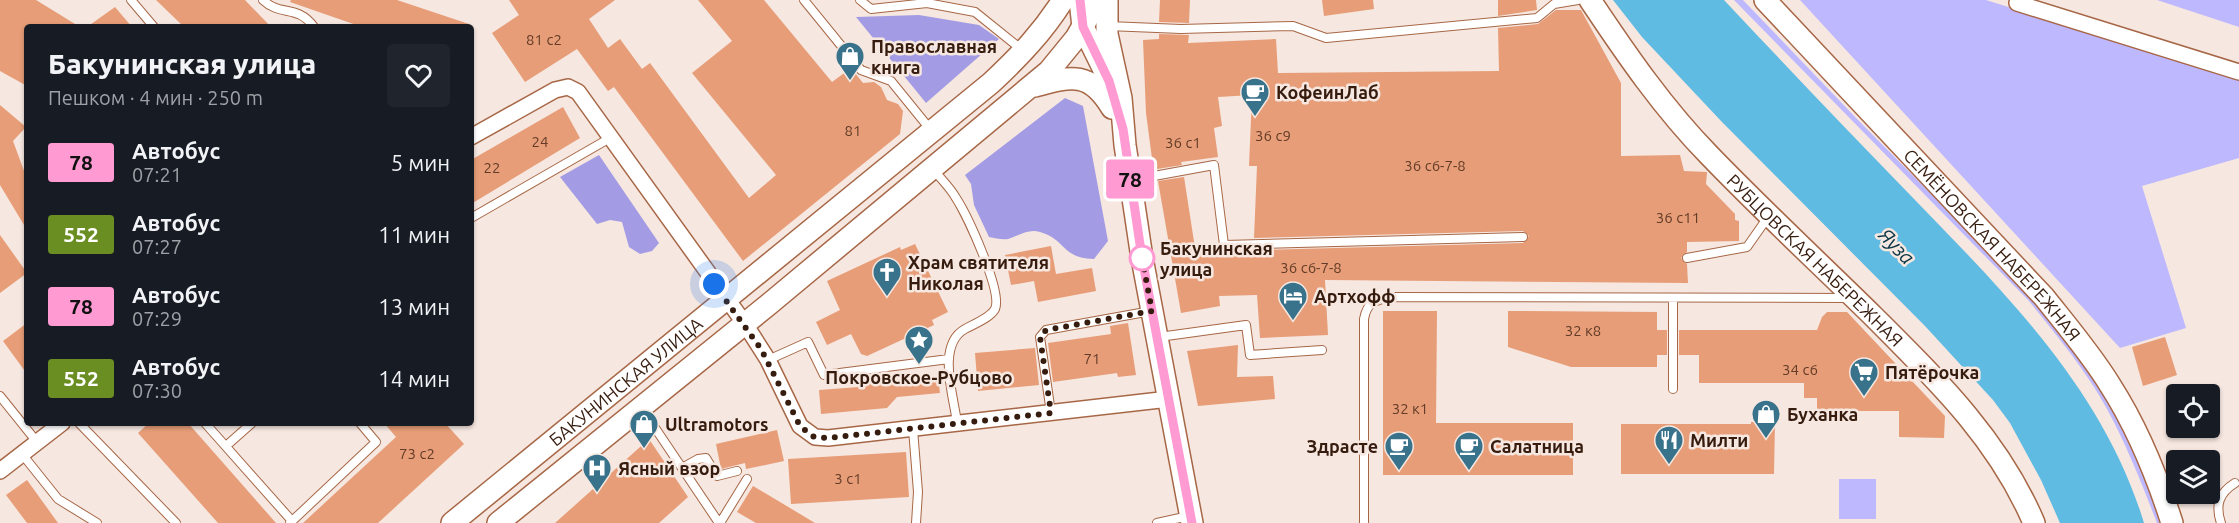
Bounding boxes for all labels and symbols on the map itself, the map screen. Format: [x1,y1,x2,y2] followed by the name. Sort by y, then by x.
[526,31,562,48] house number: 81 с2
[871,36,997,77] place label: Православная книга
[834,40,866,82] shop icon: Православная книга
[1239,76,1271,118] cafe icon: КофеинЛаб
[1276,82,1379,102] place label: КофеинЛаб
[845,122,861,139] house number: 81
[1255,127,1291,144] house number: 36 c9
[532,133,548,150] house number: 24
[1165,134,1201,151] house number: 36 с1
[1900,145,2085,344] street label: СЕМЁНОВСКАЯ НАБЕРЕЖНАЯ
[1404,157,1466,174] house number: 36 с6-7-8
[484,159,500,176] house number: 22
[1103,160,1157,198] line badge: 78
[1723,170,1907,350] street label: РУБЦОВСКАЯ НАБЕРЕЖНАЯ
[1656,209,1700,226] house number: 36 c11
[1874,223,1920,269] water label: Яуза
[1160,238,1273,279] place label: Бакунинская улица
[1129,245,1155,271] marker: Бакунинская улица
[908,252,1049,293] place label: Храм святителя Николая
[871,256,903,298] church icon: Храм святителя Николая
[1280,259,1342,276] house number: 36 с6-7-8
[699,269,729,299] your location
[1277,280,1309,322] hotel icon: Артхофф
[1314,286,1395,306] place label: Артхофф
[545,313,706,450] street label: БАКУНИНСКАЯ УЛИЦА
[1565,322,1601,339] house number: 32 к8
[903,324,935,366] place icon: Покровское-Рубцово
[1084,350,1100,367] house number: 71
[1848,356,1880,398] supermarket icon: Пятёрочка
[1782,361,1818,378] house number: 34 с6
[1885,362,1979,382] place label: Пятёрочка
[825,367,1013,387] place label: Покровское-Рубцово
[1750,398,1782,440] shop icon: Буханка
[1392,400,1428,417] house number: 32 к1
[1787,404,1858,424] place label: Буханка
[628,408,660,450] shop icon: Ultramotors
[665,414,768,434] place label: Ultramotors
[1653,424,1685,466] restaurant icon: Милти
[1383,430,1415,472] cafe icon: Здрасте
[1453,430,1485,472] cafe icon: Салатница
[1690,430,1748,450] place label: Милти
[1307,436,1378,456] place label: Здрасте
[1490,436,1584,456] place label: Салатница
[399,445,435,462] house number: 73 с2
[581,452,613,494] hospital icon: Ясный взор
[618,458,720,478] place label: Ясный взор
[834,470,862,487] house number: 3 с1

